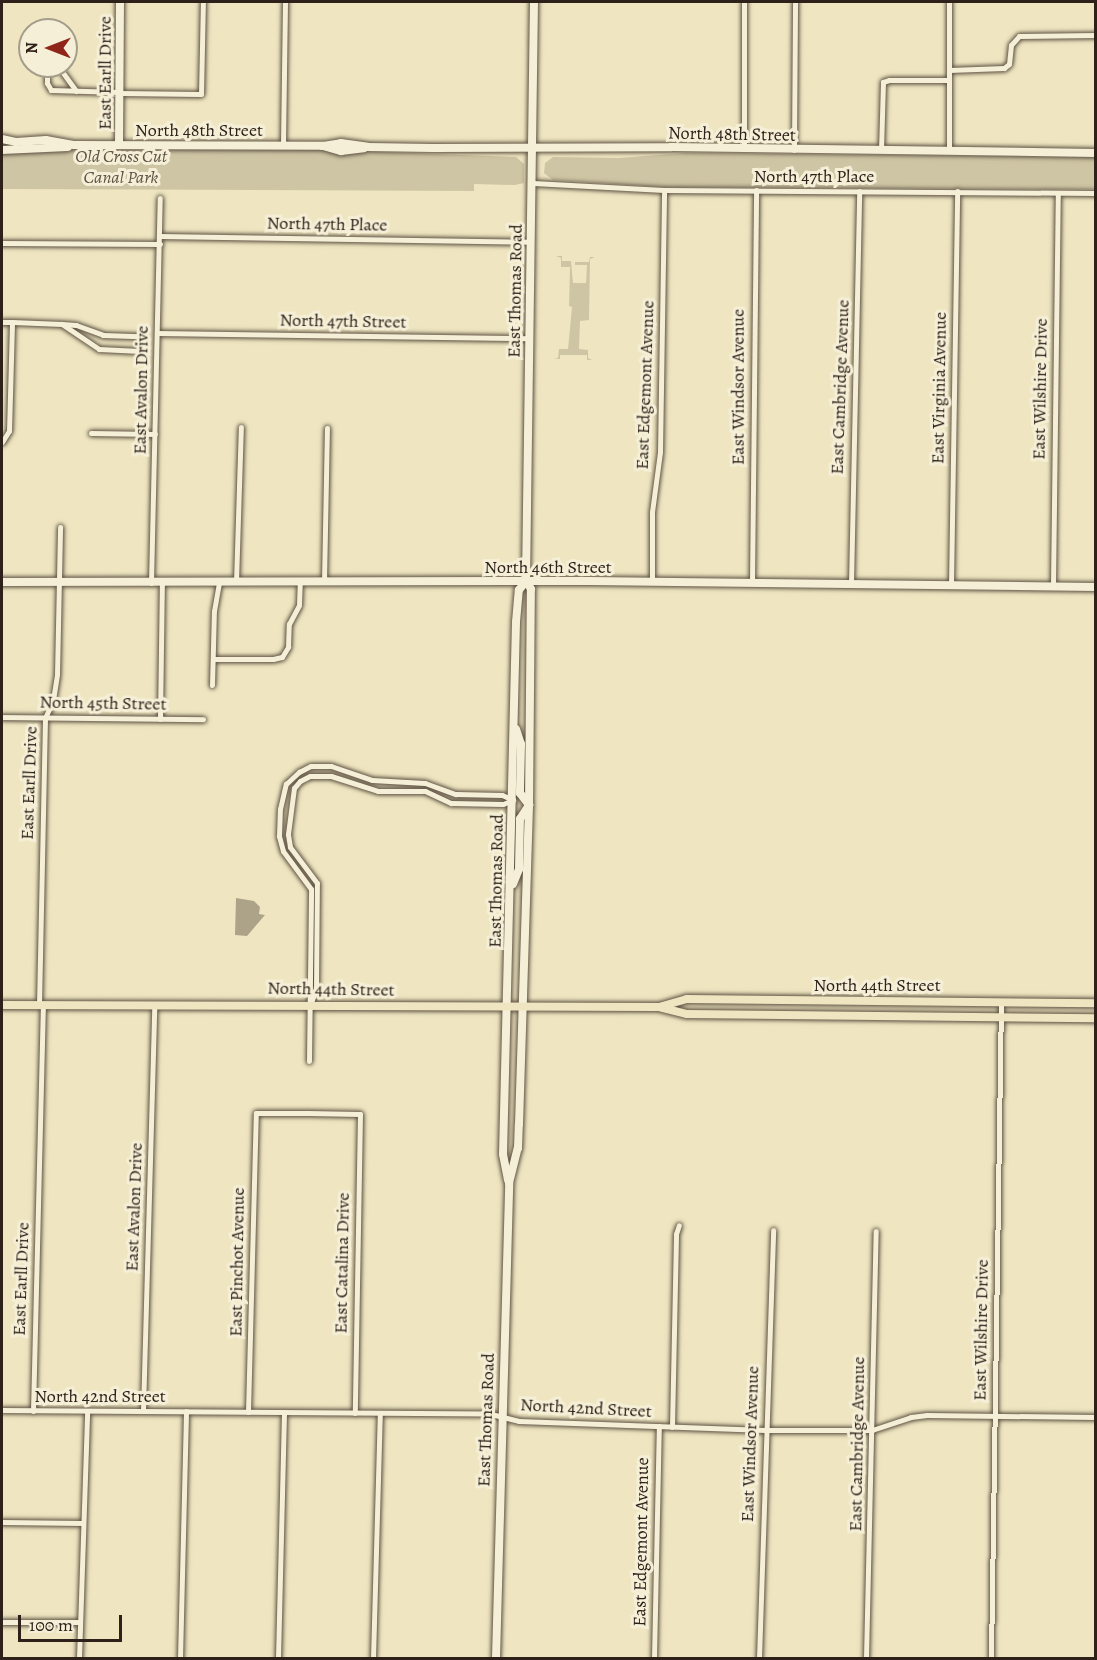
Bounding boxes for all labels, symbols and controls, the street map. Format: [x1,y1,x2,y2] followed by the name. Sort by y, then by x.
[94,16,116,130] street label: East Earll Drive
[18,18,78,78] north arrow
[21,42,43,54] text: N
[135,119,263,141] street label: North 48th Street
[668,122,796,146] street label: North 48th Street
[75,146,167,188] park label: Old Cross Cut Canal Park
[754,165,874,187] street label: North 47th Place
[267,212,387,236] street label: North 47th Place
[503,224,527,358] street label: East Thomas Road
[826,299,854,475] street label: East Cambridge Avenue
[631,300,659,470] street label: East Edgemont Avenue
[279,309,407,333] street label: North 47th Street
[727,309,749,465] street label: East Windsor Avenue
[927,312,951,464] street label: East Virginia Avenue
[1028,318,1052,460] street label: East Wilshire Drive
[129,325,153,455] street label: East Avalon Drive
[484,556,612,578] street label: North 46th Street
[39,691,167,715] street label: North 45th Street
[16,726,42,840] street label: East Earll Drive
[484,814,508,948] street label: East Thomas Road
[813,974,941,996] street label: North 44th Street
[267,977,395,1001] street label: North 44th Street
[121,1142,147,1272] street label: East Avalon Drive
[225,1187,249,1337] street label: East Pinchot Avenue
[330,1192,354,1334] street label: East Catalina Drive
[8,1222,34,1336] street label: East Earll Drive
[969,1259,993,1401] street label: East Wilshire Drive
[473,1353,499,1487] street label: East Thomas Road
[845,1356,869,1532] street label: East Cambridge Avenue
[736,1366,764,1522] street label: East Windsor Avenue
[34,1385,166,1407] street label: North 42nd Street
[520,1394,652,1422] street label: North 42nd Street
[629,1457,653,1627] street label: East Edgemont Avenue
[21,1603,124,1641] scale bar
[29,1613,73,1637] text: 100 m

